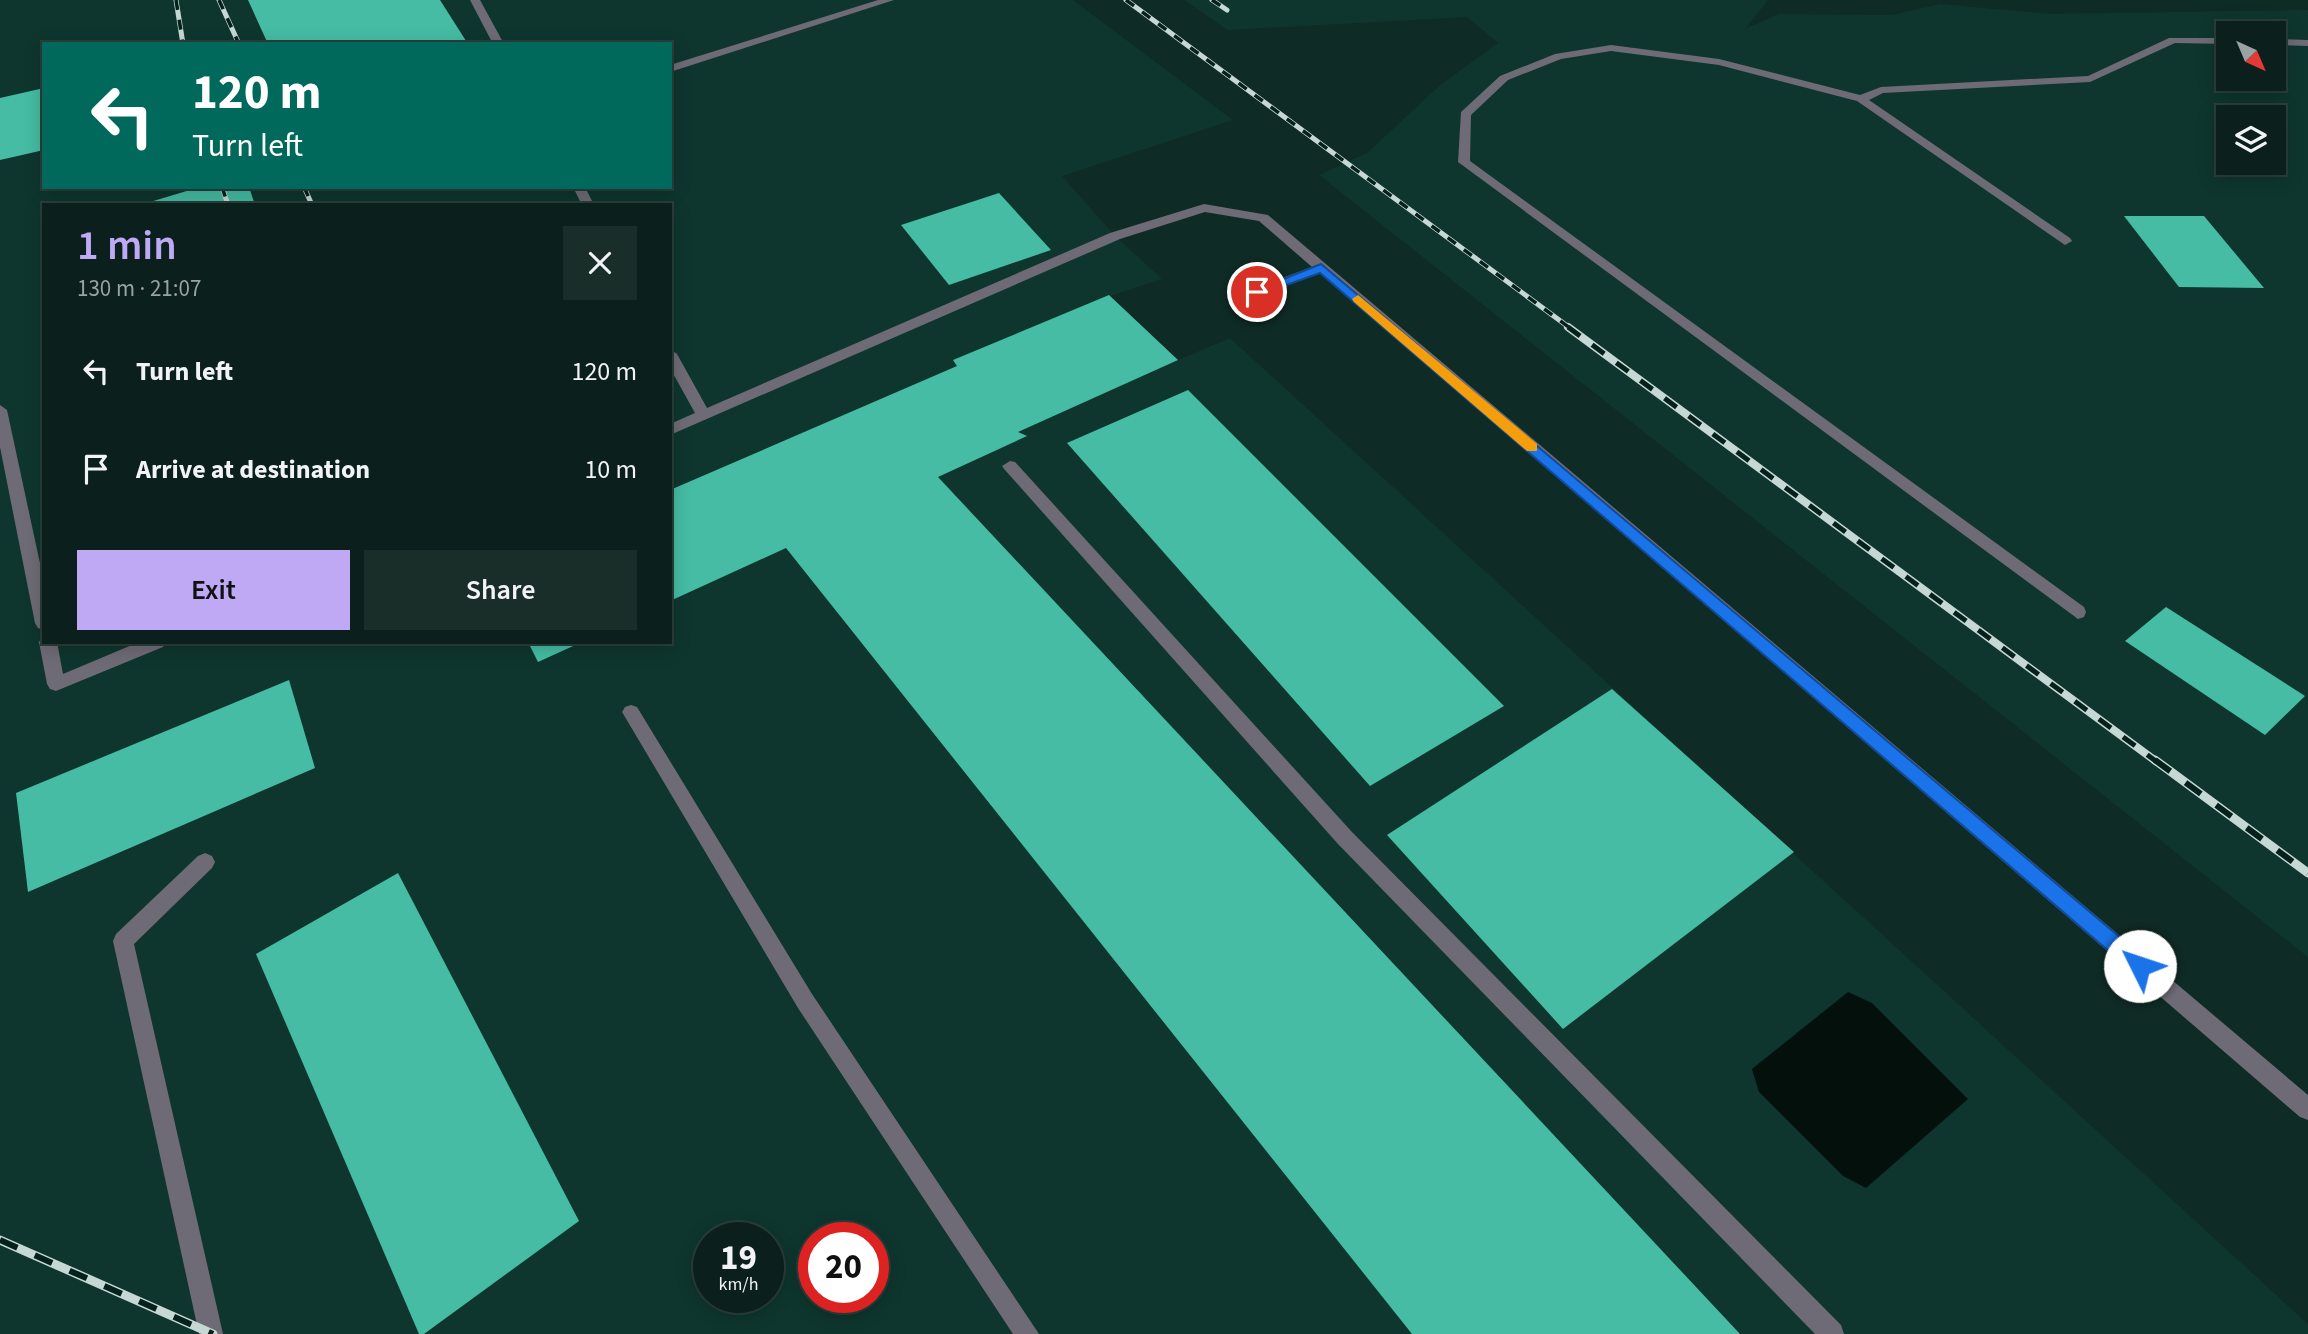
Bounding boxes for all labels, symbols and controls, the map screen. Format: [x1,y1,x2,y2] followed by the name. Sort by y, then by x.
[2216,21,2286,91] north arrow
[2216,21,2286,175] map controls
[192,58,321,128] text: 120 m
[77,70,168,161] icon: left
[2216,105,2286,175] button: layers
[192,123,303,169] text: Turn left
[77,216,177,276] text: 1 min
[563,226,637,300] button: close
[1227,262,1287,322] pin
[77,272,201,305] text: 130 m · 21:07
[1238,273,1276,311] icon: arrive
[77,352,115,390] icon: left
[136,353,233,390] text: Turn left
[571,353,637,390] text: 120 m
[77,450,115,488] icon: arrive
[136,451,370,488] text: Arrive at destination
[584,451,637,488] text: 10 m
[77,550,350,630] button: Exit
[364,550,637,630] button: Share
[2103,929,2177,1003] position arrow
[798,1222,889,1313] speed limit sign: 20
[720,1233,757,1283] text: 19
[719,1272,758,1297] text: km/h

